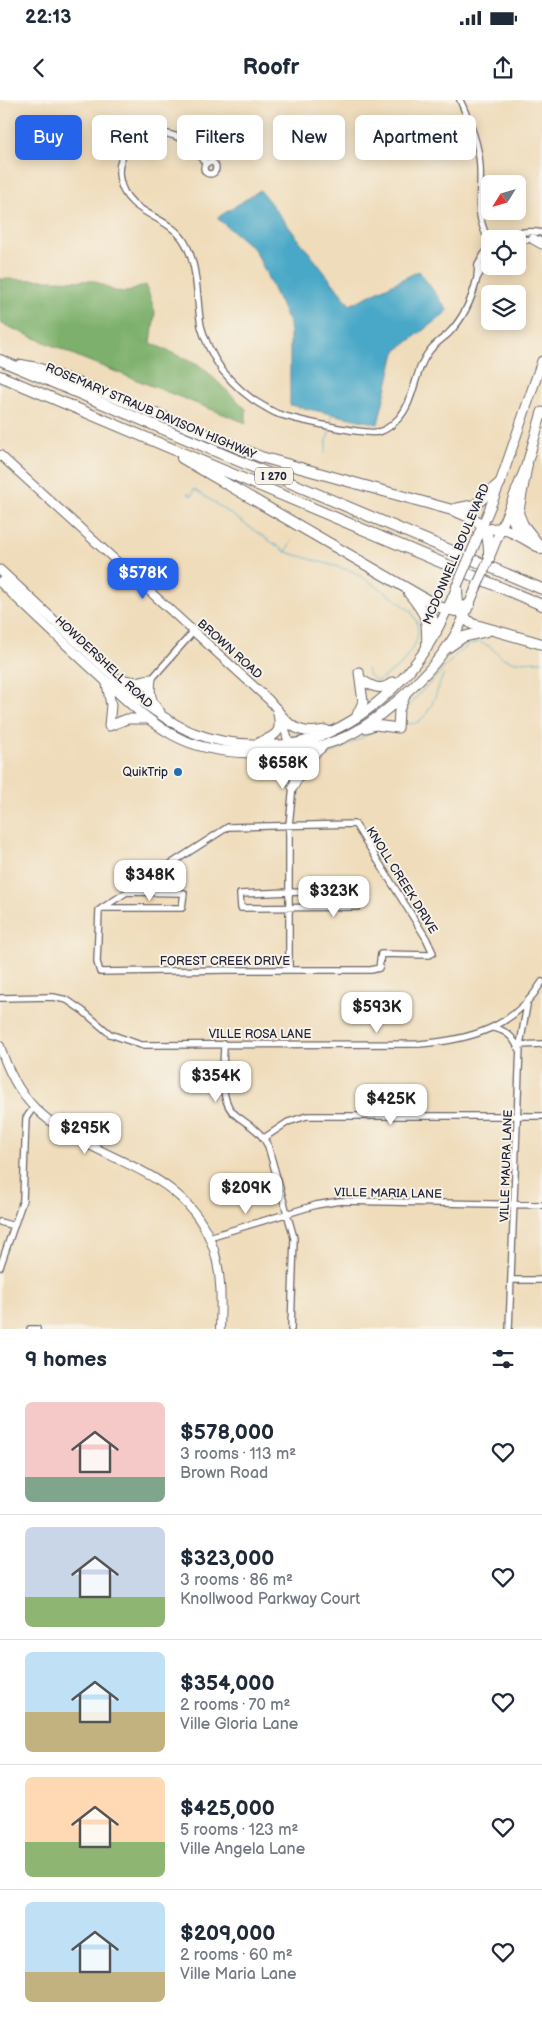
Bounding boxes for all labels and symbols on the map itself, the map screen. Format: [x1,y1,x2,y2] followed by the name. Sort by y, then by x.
[481,175,526,220] north arrow
[43,360,259,463] street label: ROSEMARY STRAUB DAVISON HIGHWAY
[255,468,293,484] road number: I 270
[420,481,493,627] street label: MCDONNELL BOULEVARD
[108,558,178,600] pin: $578K
[52,613,156,712] street label: HOWDERSHELL ROAD
[194,616,265,683] street label: BROWN ROAD
[248,748,318,790] pin: $658K
[123,765,168,780] place label: QuikTrip
[172,766,184,778] marker: QuikTrip
[363,824,441,937] street label: KNOLL CREEK DRIVE
[115,860,185,902] pin: $348K
[299,876,369,918] pin: $323K
[160,954,290,969] street label: FOREST CREEK DRIVE
[342,992,412,1034] pin: $593K
[209,1027,311,1042] street label: VILLE ROSA LANE
[181,1060,251,1103] pin: $354K
[356,1084,426,1126] pin: $425K
[497,1109,516,1223] street label: VILLE MAURA LANE
[50,1112,120,1155] pin: $295K
[211,1172,281,1215] pin: $209K
[334,1185,442,1202] street label: VILLE MARIA LANE

